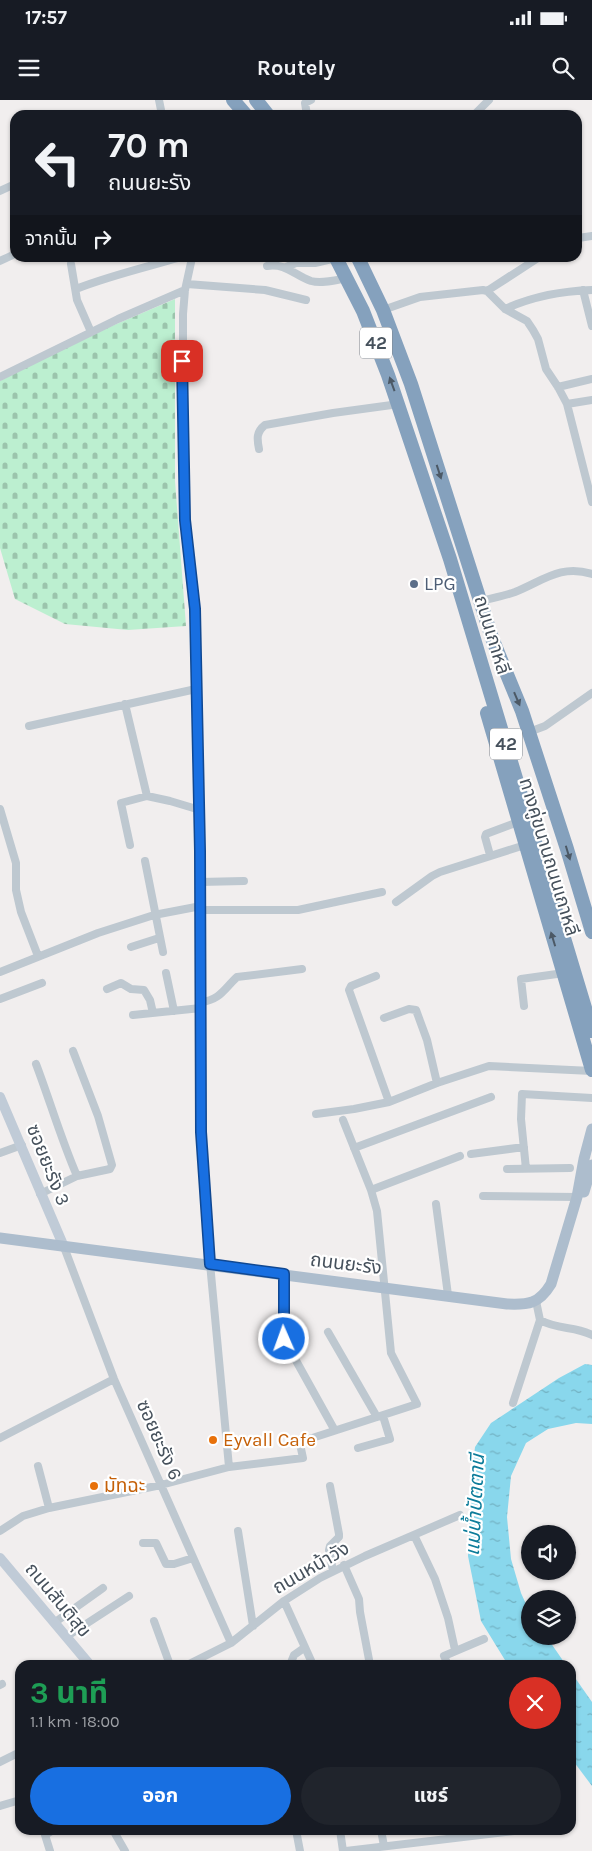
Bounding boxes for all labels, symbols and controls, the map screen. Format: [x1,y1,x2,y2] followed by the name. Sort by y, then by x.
[25,7,67,29] text: 17:57
[15,54,43,82] icon: menu
[549,54,577,82] icon: search
[257,55,335,81] text: Routely
[108,125,190,166] text: 70 m
[25,130,90,195] icon: left
[108,170,191,196] text: ถนนยะรัง
[88,225,116,253] icon: right
[25,228,78,250] text: จากนั้น
[360,328,392,358] road number: 42
[161,340,203,382] pin
[168,347,196,375] icon: arrive
[388,377,395,392] one-way arrow
[436,465,444,480] one-way arrow
[424,573,456,595] place label: LPG
[408,578,420,590] marker: LPG
[470,593,514,677] street label: ถนนเกาหลี
[513,692,521,707] one-way arrow
[490,729,522,760] road number: 42
[514,775,584,939] street label: ทางคู่ขนานถนนเกาหลี
[565,845,573,860] one-way arrow
[549,931,557,946] one-way arrow
[22,1121,74,1209] street label: ซอยยะรัง 3
[309,1249,383,1279] street label: ถนนยะรัง
[257,1312,309,1364] position arrow
[132,1397,186,1483] street label: ซอยยะรัง 6
[223,1429,316,1451] place label: Eyvall Cafe
[207,1434,219,1446] marker: Eyvall Cafe
[458,1450,489,1557] water label: แม่น้ำปัตตานี
[104,1475,145,1497] place label: มัทฉะ
[88,1480,100,1492] marker: มัทฉะ
[521,1525,576,1645] map controls
[521,1525,576,1580] button: sound
[268,1536,353,1599] street label: ถนนหน้าวัง
[20,1558,96,1642] street label: ถนนสันติสุข
[521,1590,576,1645] button: layers
[30,1675,108,1711] text: 3 นาที
[509,1677,561,1729] button: close
[30,1712,119,1731] text: 1.1 km · 18:00
[30,1767,291,1825] button: ออก
[301,1767,561,1825] button: แชร์

